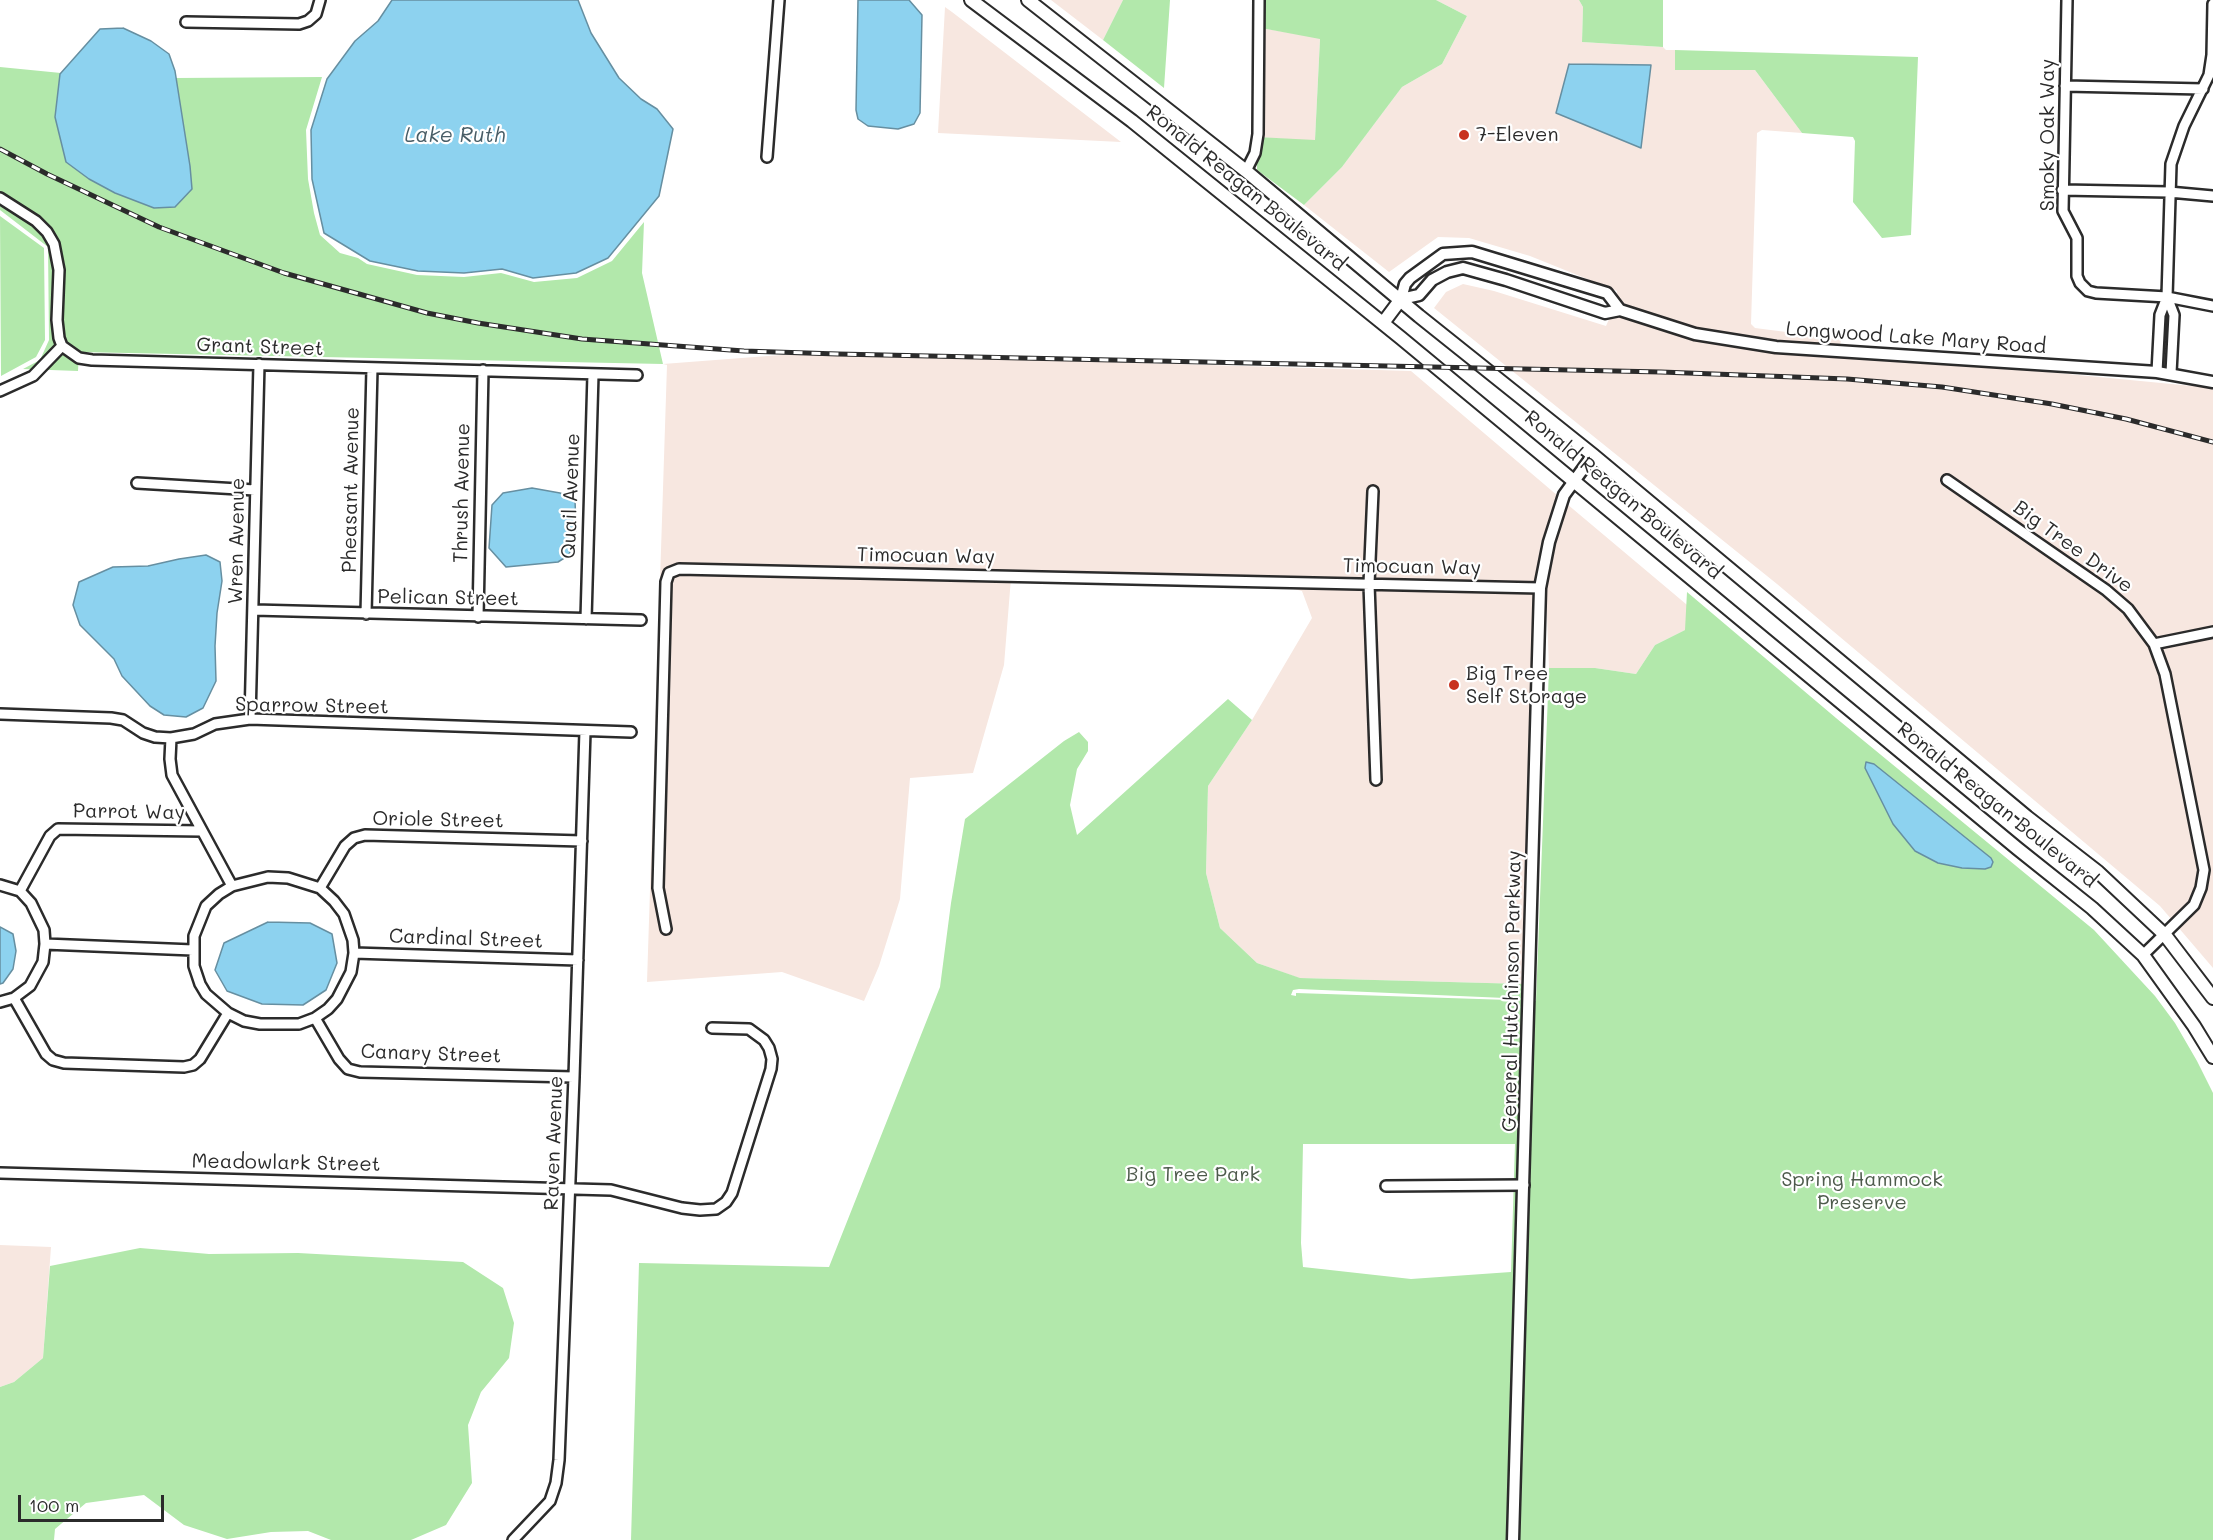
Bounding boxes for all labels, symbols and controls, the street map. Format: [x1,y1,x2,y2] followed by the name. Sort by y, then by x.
[2036,59,2060,211] street label: Smoky Oak Way
[1141,100,1351,276] street label: Ronald Reagan Boulevard
[404,123,506,149] water label: Lake Ruth
[1476,123,1558,147] place label: 7-Eleven
[1457,128,1471,142] marker: 7-Eleven
[1785,317,2047,359] street label: Longwood Lake Mary Road
[196,333,324,361] street label: Grant Street
[1520,405,1726,585] street label: Ronald Reagan Boulevard
[338,407,364,573] street label: Pheasant Avenue
[449,423,475,563] street label: Thrush Avenue
[557,433,585,559] street label: Quail Avenue
[224,477,250,605] street label: Wren Avenue
[2009,496,2137,598] street label: Big Tree Drive
[857,543,995,569] street label: Timocuan Way
[1343,554,1481,580] street label: Timocuan Way
[377,585,519,611] street label: Pelican Street
[1466,662,1587,709] place label: Big Tree Self Storage
[1447,678,1461,692] marker: Big Tree Self Storage
[235,693,389,719] street label: Sparrow Street
[1892,717,2102,893] street label: Ronald Reagan Boulevard
[73,799,185,825] street label: Parrot Way
[372,807,504,833] street label: Oriole Street
[1498,850,1526,1132] street label: General Hutchinson Parkway
[389,924,543,954] street label: Cardinal Street
[360,1040,502,1068] street label: Canary Street
[540,1075,568,1211] street label: Raven Avenue
[191,1149,381,1177] street label: Meadowlark Street
[1126,1163,1260,1187] park label: Big Tree Park
[1781,1168,1943,1215] park label: Spring Hammock Preserve
[21,1483,166,1521] scale bar
[29,1493,79,1517] text: 100 m

